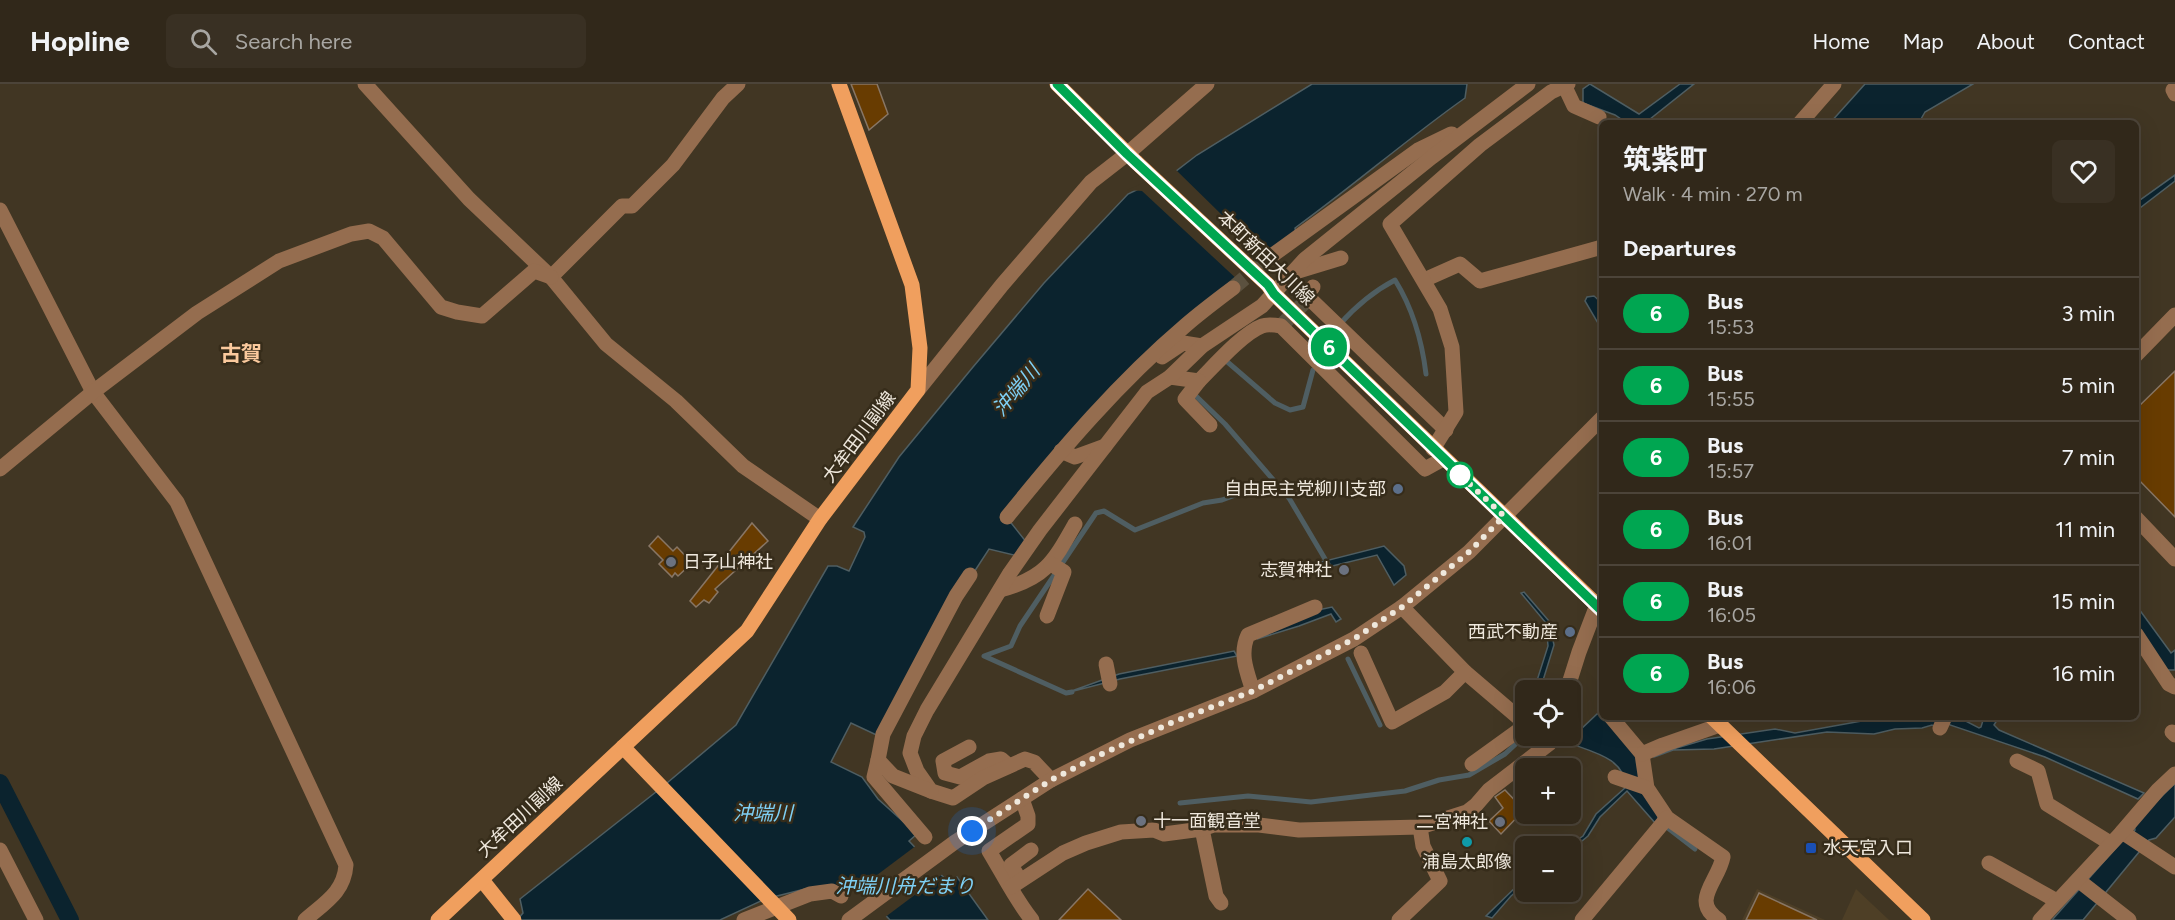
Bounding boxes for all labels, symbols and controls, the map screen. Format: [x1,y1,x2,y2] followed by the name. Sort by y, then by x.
[166,14,586,68] search box
[30,24,130,58] text: Hopline
[187,25,220,58] icon: search
[235,28,352,55] text: Search here
[1813,29,1870,54] text: Home
[1903,29,1944,54] text: Map
[1977,29,2035,54] text: About
[2068,29,2145,54] text: Contact
[2052,140,2115,203] button: heart
[1623,142,1707,176] text: 筑紫町
[1623,182,1803,206] text: Walk · 4 min · 270 m
[1213,206,1319,310] street label: 本町新田大川線
[1623,235,1736,262] text: Departures
[1707,288,1743,315] text: Bus
[2061,300,2115,327] text: 3 min
[1650,301,1662,326] text: 6
[1707,315,1754,339] text: 15:53
[1310,328,1348,366] line badge: 6
[1323,335,1335,360] text: 6
[220,341,262,366] district label: 古賀
[988,358,1046,421] water label: 沖端川
[1707,360,1743,387] text: Bus
[2061,372,2115,399] text: 5 min
[1650,373,1662,398] text: 6
[818,387,900,487] street label: 大牟田川副線
[1707,387,1755,411] text: 15:55
[1707,432,1743,459] text: Bus
[2062,444,2115,471] text: 7 min
[1650,445,1662,470] text: 6
[1707,459,1754,483] text: 15:57
[1447,462,1473,488] unlabelled marker
[1224,478,1386,500] place label: 自由民主党柳川支部
[1391,482,1405,496] marker: 自由民主党柳川支部
[1707,504,1743,531] text: Bus
[2055,516,2115,543] text: 11 min
[1650,517,1662,542] text: 6
[1707,531,1753,555] text: 16:01
[683,551,773,573] place label: 日子山神社
[664,555,678,569] marker: 日子山神社
[1260,559,1332,581] place label: 志賀神社
[1337,563,1351,577] marker: 志賀神社
[1707,576,1743,603] text: Bus
[2052,588,2115,615] text: 15 min
[1650,589,1662,614] text: 6
[1707,603,1756,627] text: 16:05
[1468,621,1558,643] place label: 西武不動産
[1563,625,1577,639] marker: 西武不動産
[1707,648,1743,675] text: Bus
[2052,660,2115,687] text: 16 min
[1650,661,1662,686] text: 6
[1707,675,1756,699] text: 16:06
[1515,680,1581,902] map controls
[1515,680,1581,746] button: locate
[1515,758,1581,824] button: +
[473,772,567,862] street label: 大牟田川副線
[733,801,795,825] water label: 沖端川
[1153,810,1261,832] place label: 十一面観音堂
[1416,811,1488,833] place label: 二宮神社
[1134,814,1148,828] marker: 十一面観音堂
[1493,815,1507,829] marker: 二宮神社
[957,816,987,846] your location
[1460,835,1474,849] marker: 浦島太郎像
[1515,836,1581,902] button: −
[1823,837,1913,859] place label: 水天宮入口
[1804,841,1818,855] marker: 水天宮入口
[1422,851,1512,873] place label: 浦島太郎像
[835,874,975,898] water label: 沖端川舟だまり

